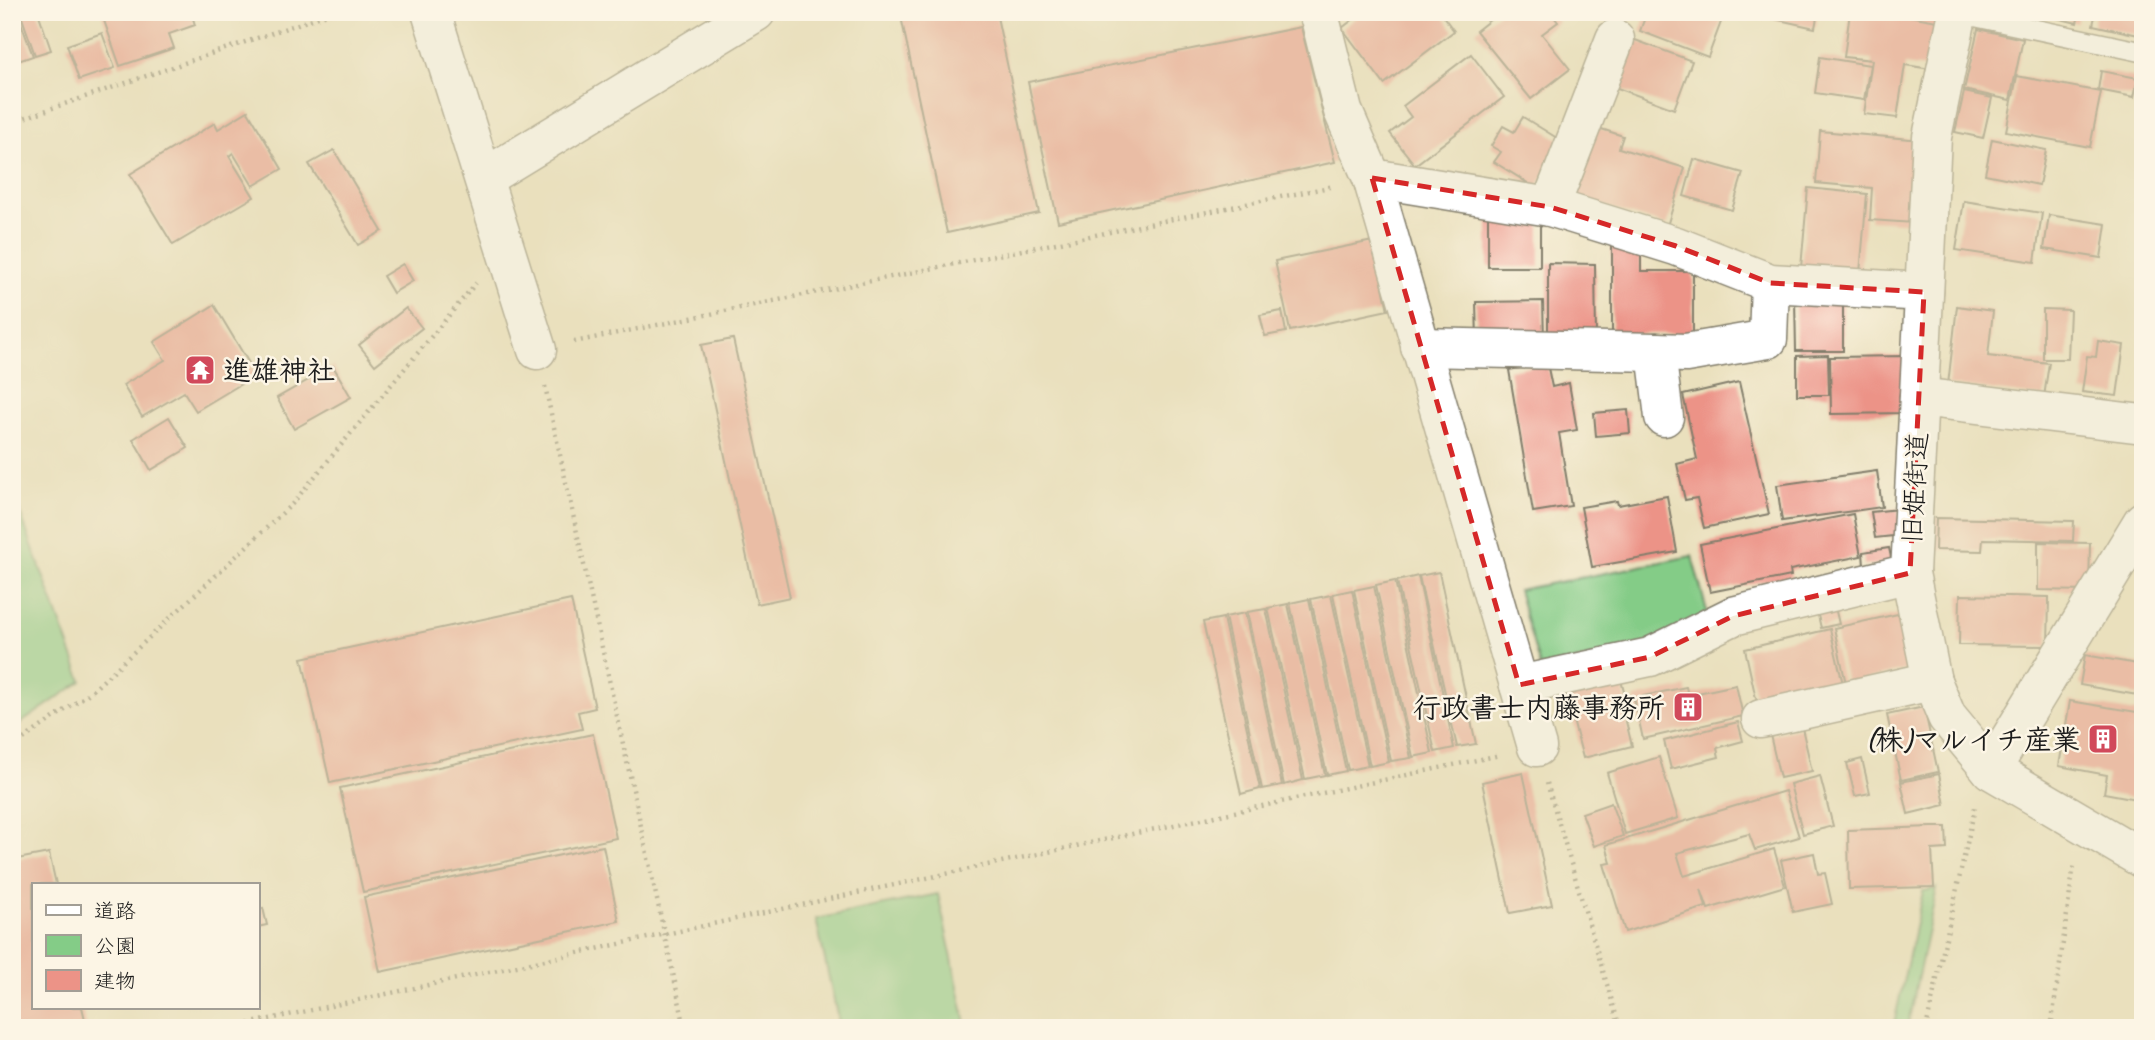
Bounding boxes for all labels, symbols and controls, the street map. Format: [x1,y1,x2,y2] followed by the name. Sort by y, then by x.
[183,353,217,387] temple icon: 進雄神社
[223,353,335,388] place label: 進雄神社
[1894,431,1935,545] street label: 旧姫街道
[1413,690,1665,725] place label: 行政書士内藤事務所
[1671,690,1705,724] building icon: 行政書士内藤事務所
[1866,722,2080,757] place label: (株)マルイチ産業
[2086,722,2120,756] building icon: (株)マルイチ産業
[32,883,259,1009] legend
[94,898,136,924] text: 道路
[94,933,136,959] text: 公園
[94,968,136,994] text: 建物

